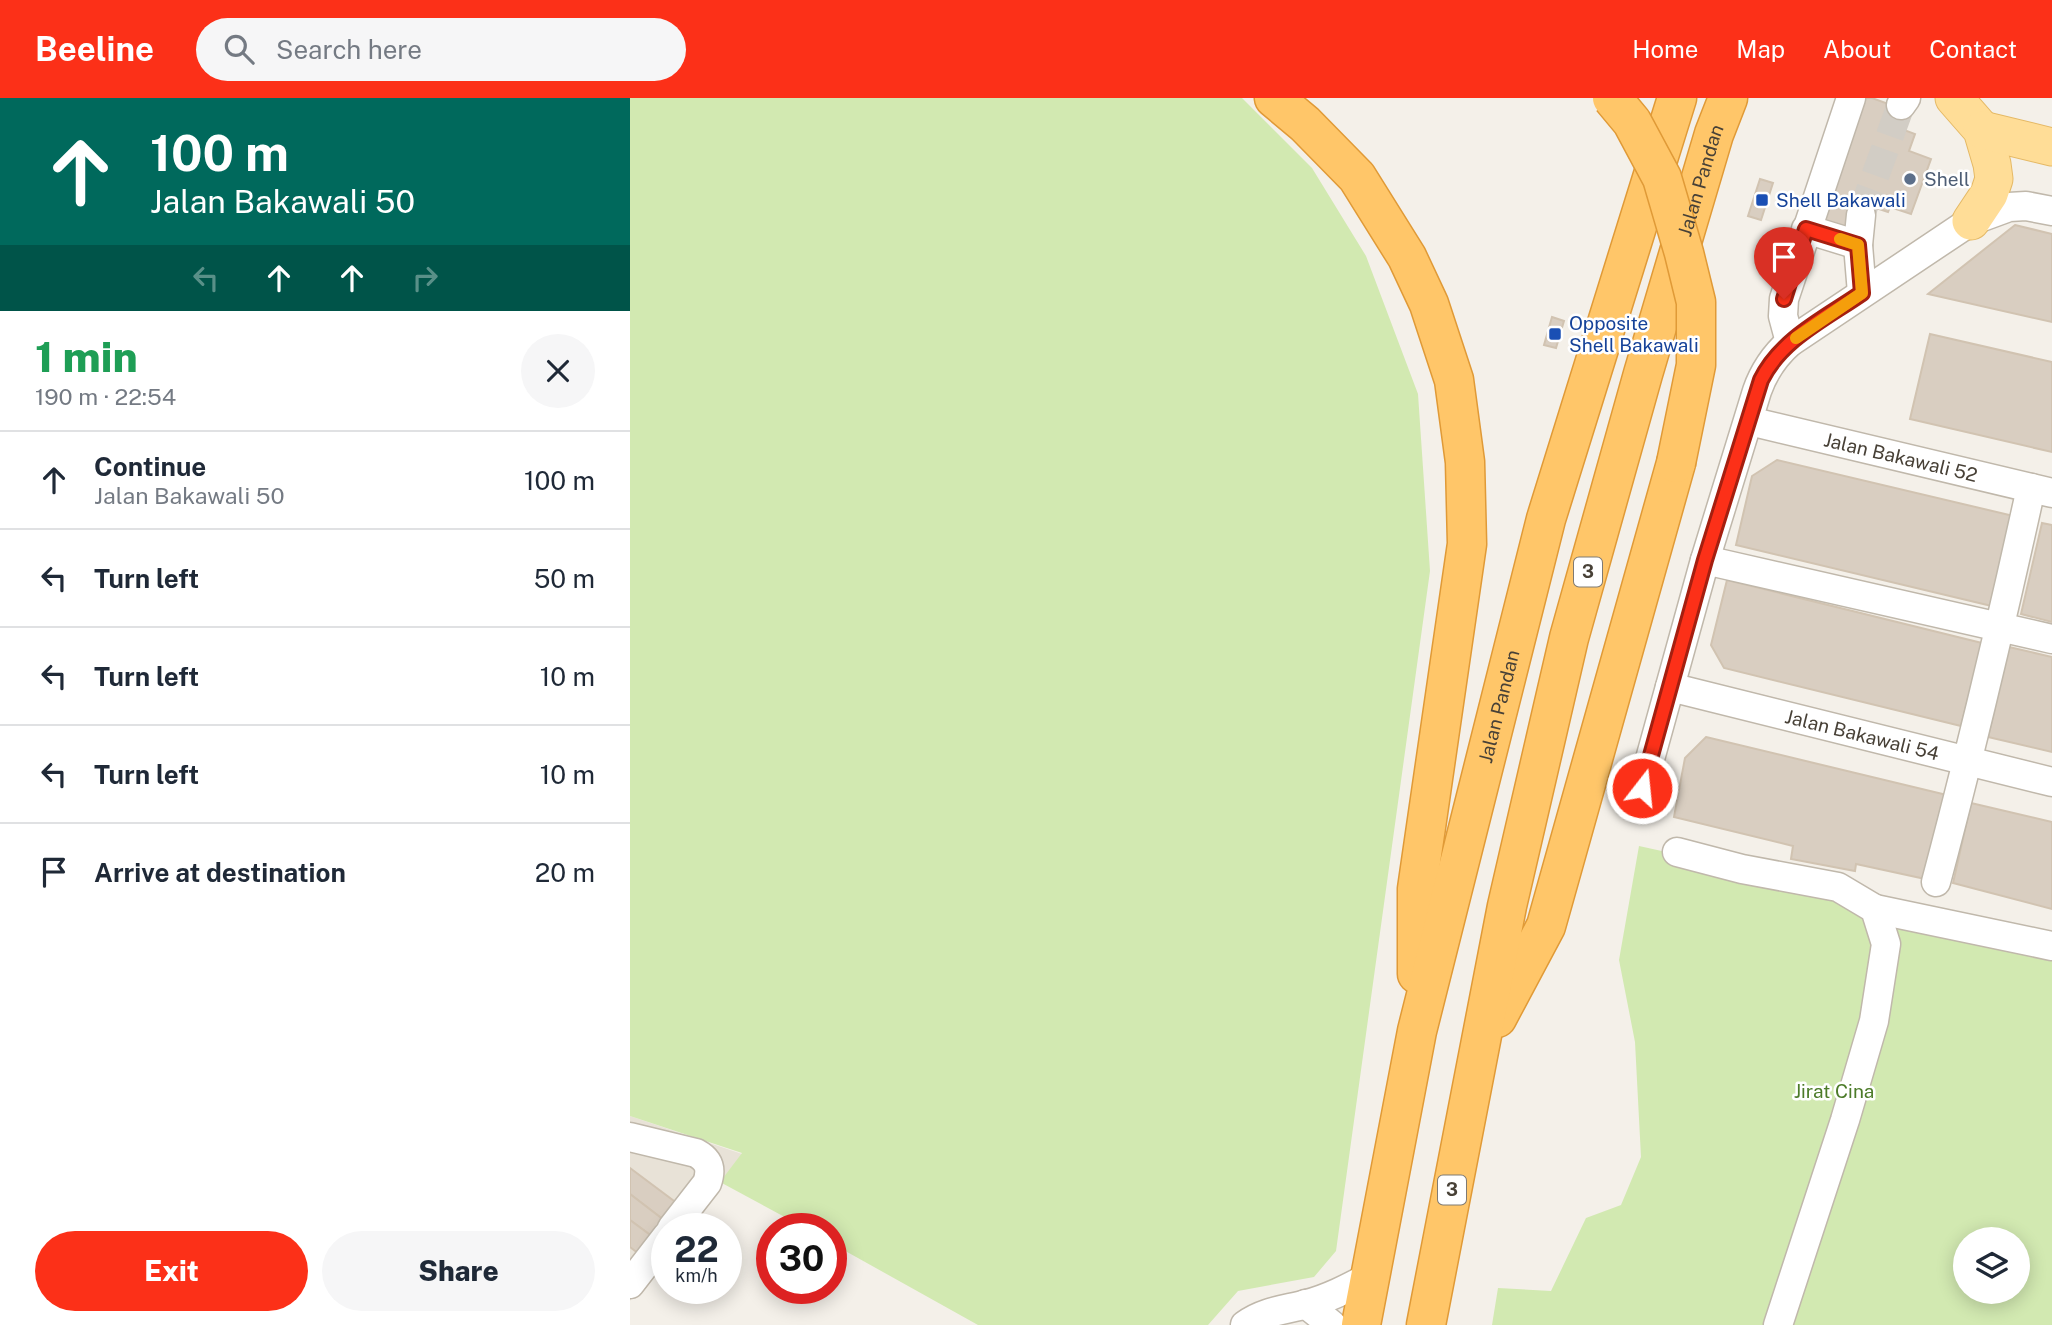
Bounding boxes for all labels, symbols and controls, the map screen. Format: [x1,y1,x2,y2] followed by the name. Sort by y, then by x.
[196,18,686,81] search box
[35,30,154,68] text: Beeline
[220,30,258,68] icon: search
[276,34,422,65] text: Search here
[1632,35,1698,63] text: Home
[1736,35,1785,63] text: Map
[1823,35,1891,63] text: About
[1929,35,2017,63] text: Contact
[1673,121,1728,239] street label: Jalan Pandan
[150,124,289,182] text: 100 m
[35,126,126,217] icon: ahead
[1924,168,1970,190] place label: Shell
[1902,171,1918,187] marker: Shell
[150,183,415,220] text: Jalan Bakawali 50
[1776,189,1906,211] place label: Shell Bakawali
[1754,192,1770,208] marker: Shell Bakawali
[1754,227,1814,299] pin
[1765,238,1803,276] icon: arrive
[187,259,225,297] icon: left
[260,259,298,297] icon: ahead
[333,259,371,297] icon: ahead
[406,259,444,297] icon: right
[1569,312,1699,356] place label: Opposite Shell Bakawali
[1547,326,1563,342] marker: Opposite Shell Bakawali
[35,332,138,381] text: 1 min
[521,334,595,408] button: close
[35,383,176,410] text: 190 m · 22:54
[1822,428,1980,486] street label: Jalan Bakawali 52
[94,451,206,482] text: Continue
[35,461,73,499] icon: ahead
[524,465,595,496] text: 100 m
[94,482,285,509] text: Jalan Bakawali 50
[1574,558,1602,586] road number: 3
[35,559,73,597] icon: left
[94,563,199,594] text: Turn left
[534,563,595,594] text: 50 m
[1474,648,1524,765] street label: Jalan Pandan
[35,657,73,695] icon: left
[94,661,199,692] text: Turn left
[540,661,595,692] text: 10 m
[1783,705,1941,765] street label: Jalan Bakawali 54
[1605,751,1679,825] position arrow
[35,755,73,793] icon: left
[94,759,199,790] text: Turn left
[540,759,595,790] text: 10 m
[35,853,73,891] icon: arrive
[94,857,346,888] text: Arrive at destination
[535,857,595,888] text: 20 m
[1794,1080,1874,1102] park label: Jirat Cina
[1438,1176,1466,1204] road number: 3
[756,1213,847,1304] speed limit sign: 30
[1953,1227,2030,1304] map controls
[1953,1227,2030,1304] button: layers
[674,1229,719,1270] text: 22
[35,1231,308,1311] button: Exit
[322,1231,595,1311] button: Share
[675,1265,718,1286] text: km/h

